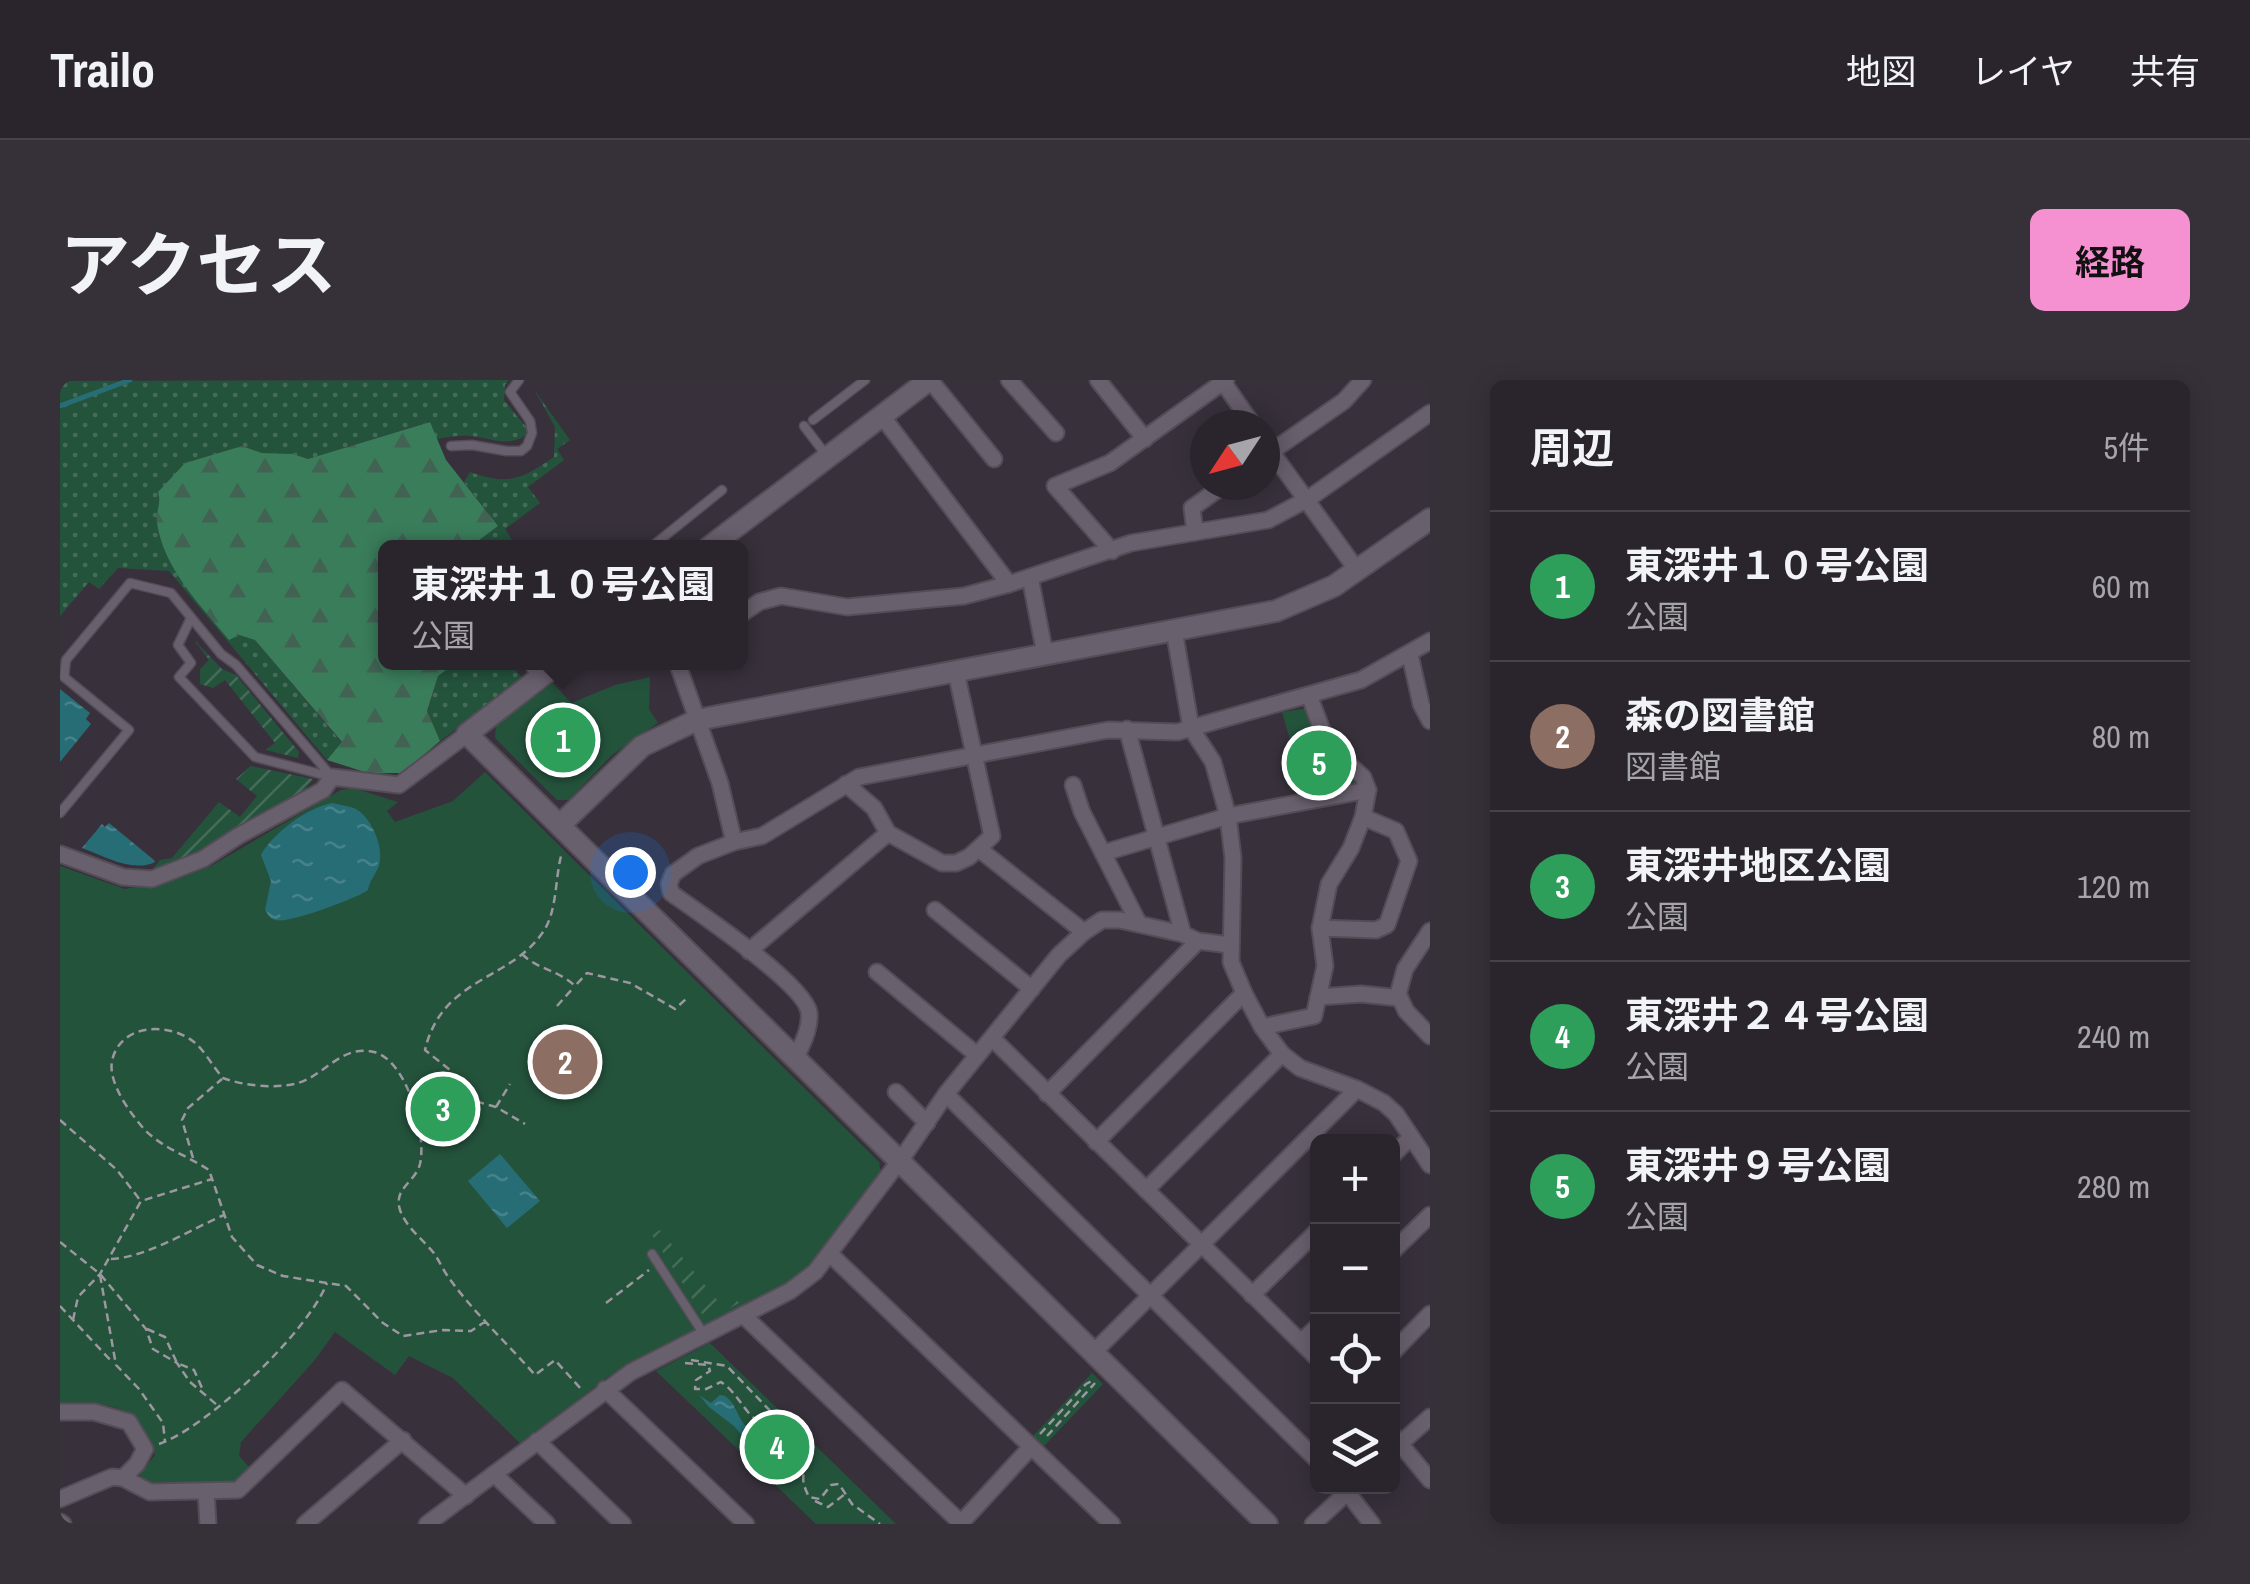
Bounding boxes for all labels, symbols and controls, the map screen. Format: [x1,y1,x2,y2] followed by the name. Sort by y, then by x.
[50,37,155,102] text: Trailo
[1846,48,1916,95] text: 地図
[1971,48,2075,95] text: レイヤ
[2130,48,2200,95] text: 共有
[2030,209,2190,311] button: 経路
[60,218,337,312] text: アクセス
[1190,410,1280,500] north arrow
[1530,420,1614,476] text: 周辺
[2103,426,2150,469] text: 5件
[378,540,748,670] popup
[1625,540,1929,591] text: 東深井１０号公園
[411,559,715,610] text: 東深井１０号公園
[1555,565,1570,608] text: 1
[2092,565,2150,608] text: 60 m
[1625,595,1689,638] text: 公園
[411,614,475,657] text: 公園
[1625,690,1815,741] text: 森の図書館
[530,702,596,778] pin: 1
[1555,715,1570,758] text: 2
[2092,715,2150,758] text: 80 m
[1286,726,1352,800] pin: 5
[1625,745,1721,788] text: 図書館
[1625,840,1891,891] text: 東深井地区公園
[605,847,656,898] your location
[1555,865,1570,908] text: 3
[2077,865,2150,908] text: 120 m
[1625,895,1689,938] text: 公園
[1625,990,1929,1041] text: 東深井２４号公園
[1555,1015,1570,1058] text: 4
[2077,1015,2150,1058] text: 240 m
[532,1024,598,1100] pin: 2
[1625,1045,1689,1088] text: 公園
[410,1072,476,1146] pin: 3
[1310,1134,1400,1494] map controls
[1310,1134,1400,1224] button: +
[1625,1140,1891,1191] text: 東深井９号公園
[1555,1165,1570,1208] text: 5
[2077,1165,2150,1208] text: 280 m
[1625,1195,1689,1238] text: 公園
[1310,1224,1400,1314] button: −
[1310,1314,1400,1404] button: locate
[1310,1404,1400,1494] button: layers
[744,1410,810,1484] pin: 4

